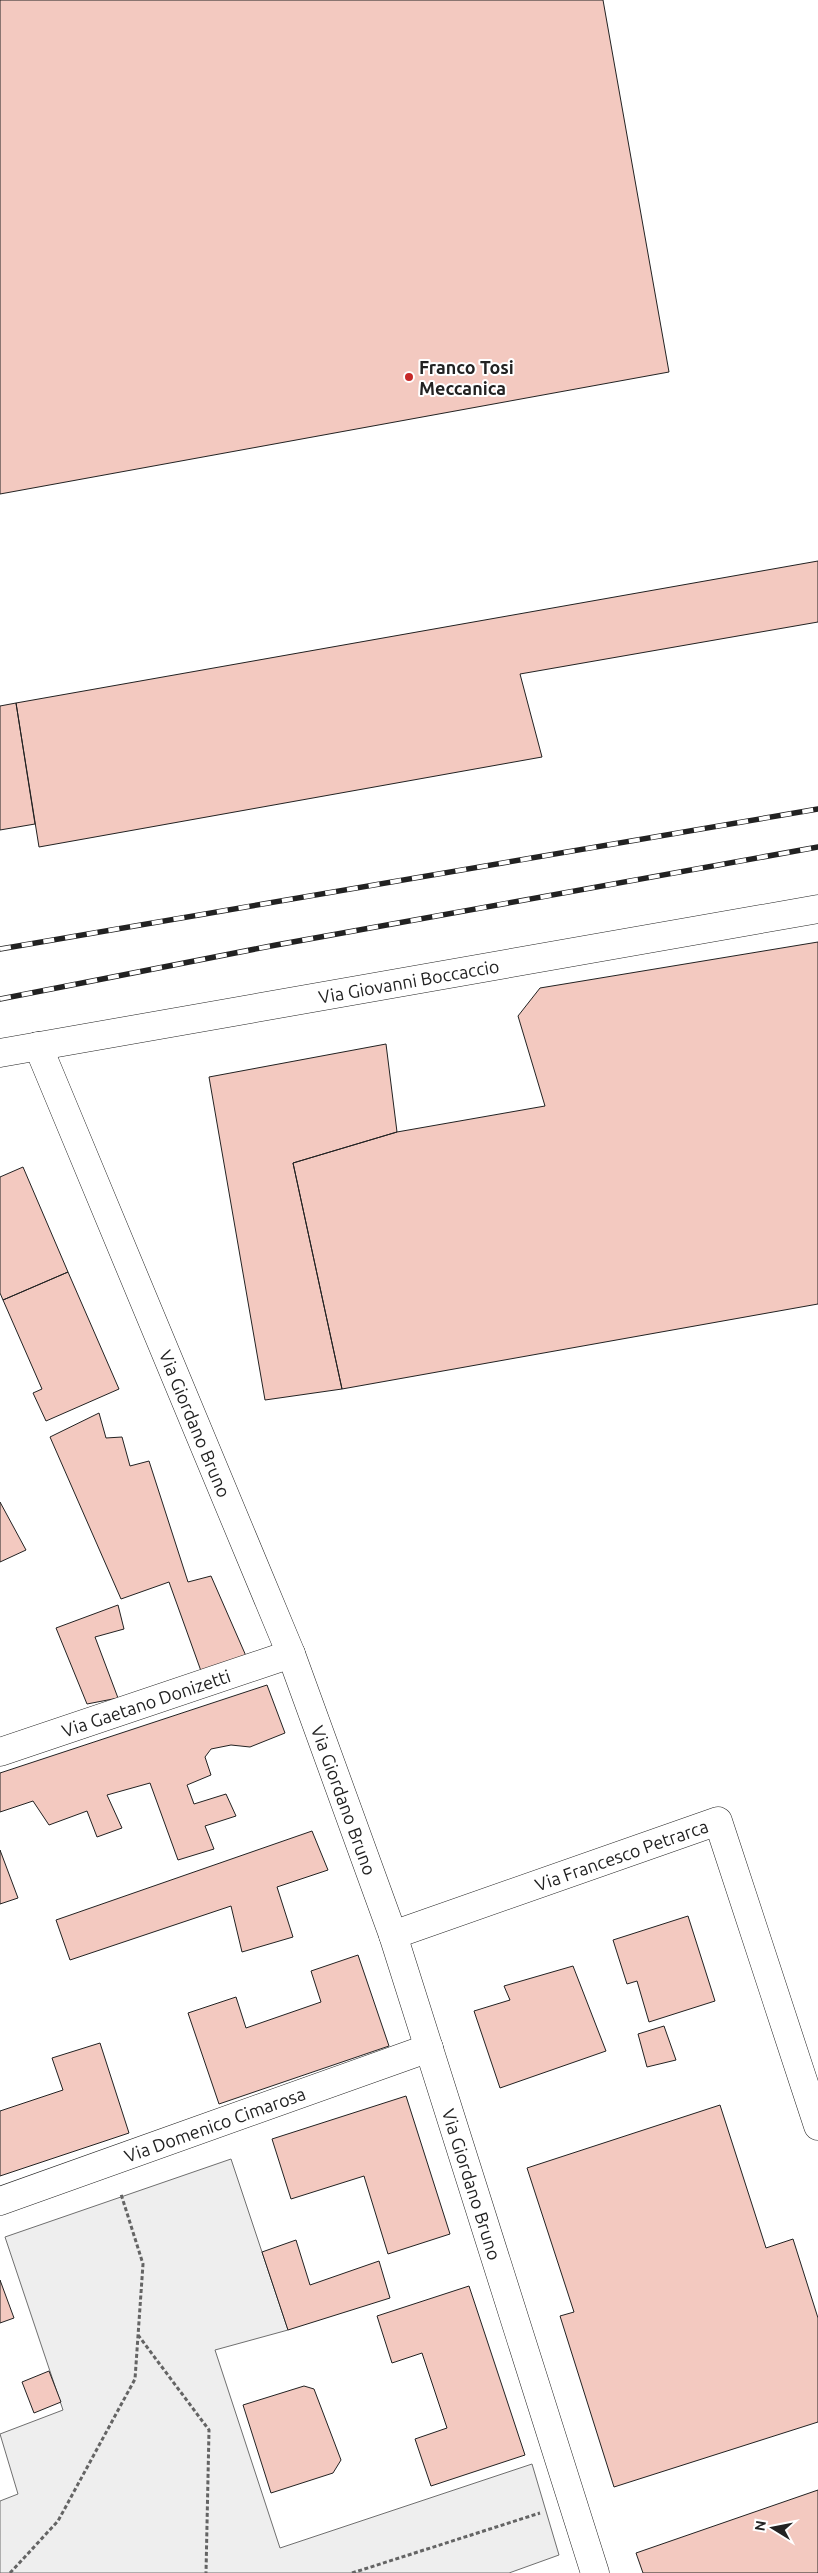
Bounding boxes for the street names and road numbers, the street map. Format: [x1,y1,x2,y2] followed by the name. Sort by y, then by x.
[317,955,501,1007] street label: Via Giovanni Boccaccio
[156,1347,235,1500] street label: Via Giordano Bruno
[59,1665,233,1741] street label: Via Gaetano Donizetti
[308,1723,380,1878] street label: Via Giordano Bruno
[532,1815,711,1895] street label: Via Francesco Petrarca
[122,2083,308,2166] street label: Via Domenico Cimarosa
[439,2106,505,2262] street label: Via Giordano Bruno

